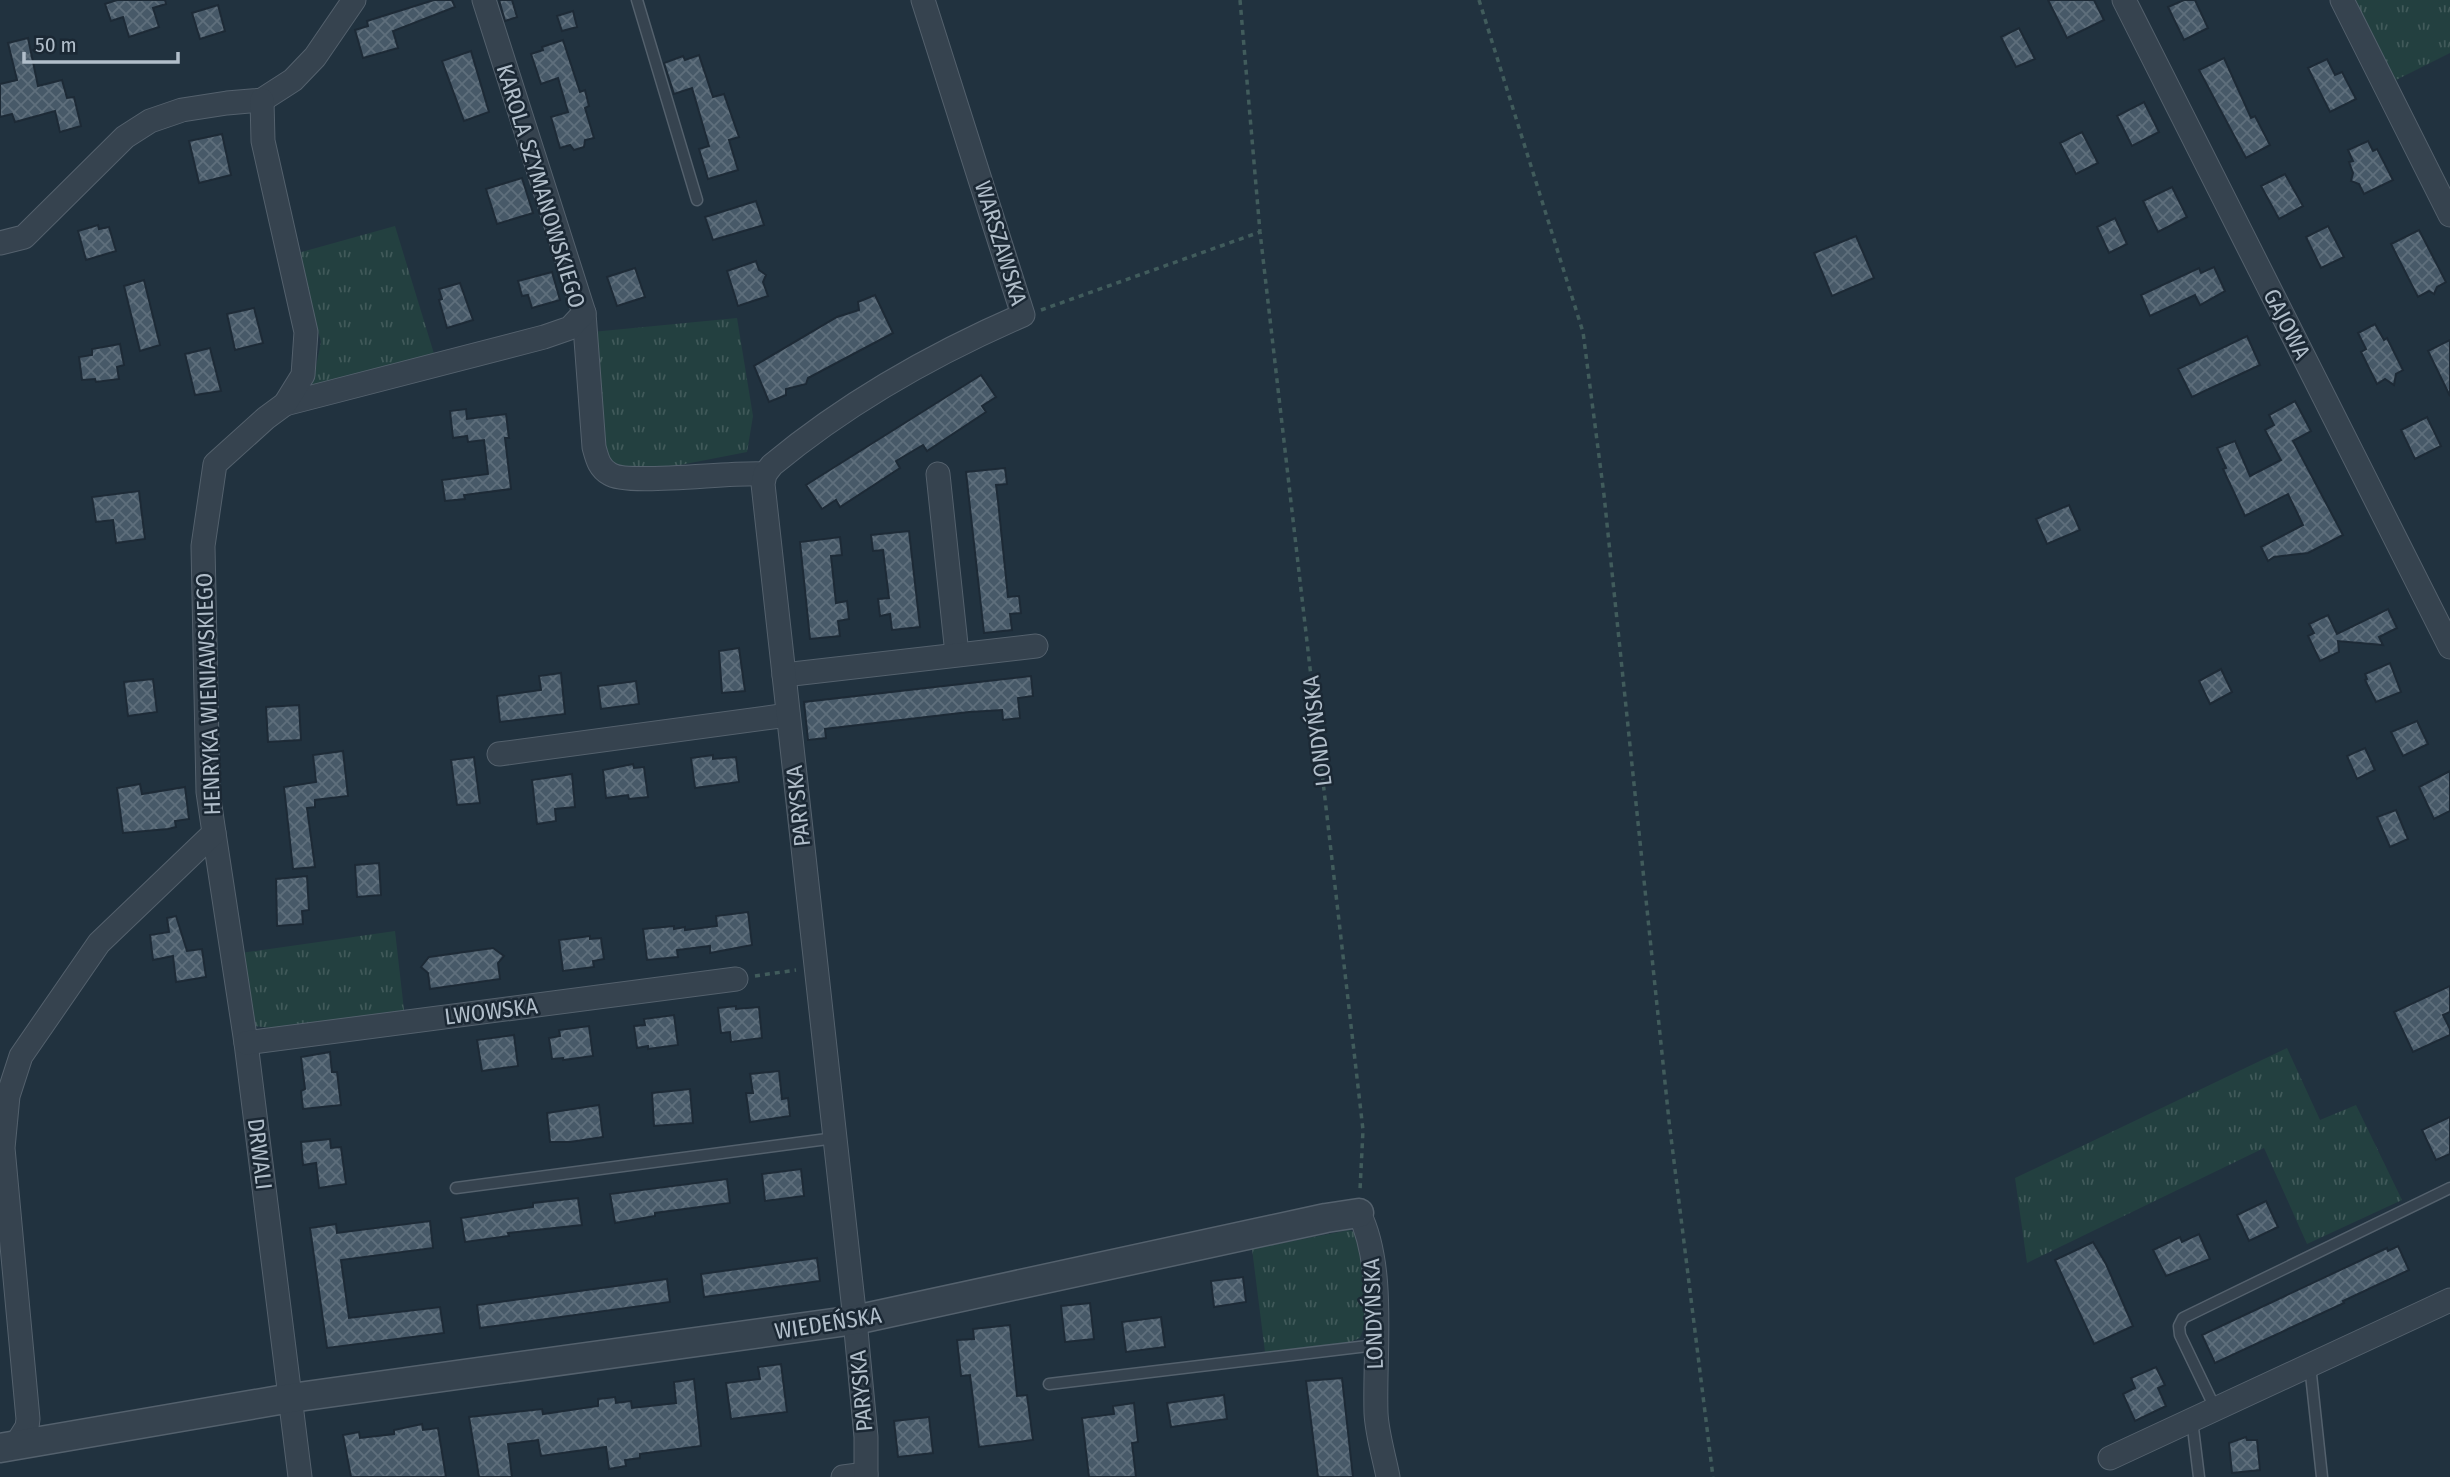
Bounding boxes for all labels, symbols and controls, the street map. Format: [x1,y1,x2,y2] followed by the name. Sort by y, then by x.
[24,21,178,65] scale bar
[35,32,77,58] text: 50 m
[491,61,591,311] street label: KAROLA SZYMANOWSKIEGO
[969,178,1033,308] street label: WARSZAWSKA
[2257,284,2317,364] street label: GAJOWA
[190,572,226,816] street label: HENRYKA WIENIAWSKIEGO
[1295,674,1338,788] street label: LONDYŃSKA
[780,764,816,848] street label: PARYSKA
[443,991,539,1031] street label: LWOWSKA
[242,1117,278,1191] street label: DRWALI
[1356,1258,1389,1370] street label: LONDYŃSKA
[772,1300,883,1345] street label: WIEDEŃSKA
[844,1349,878,1433] street label: PARYSKA

